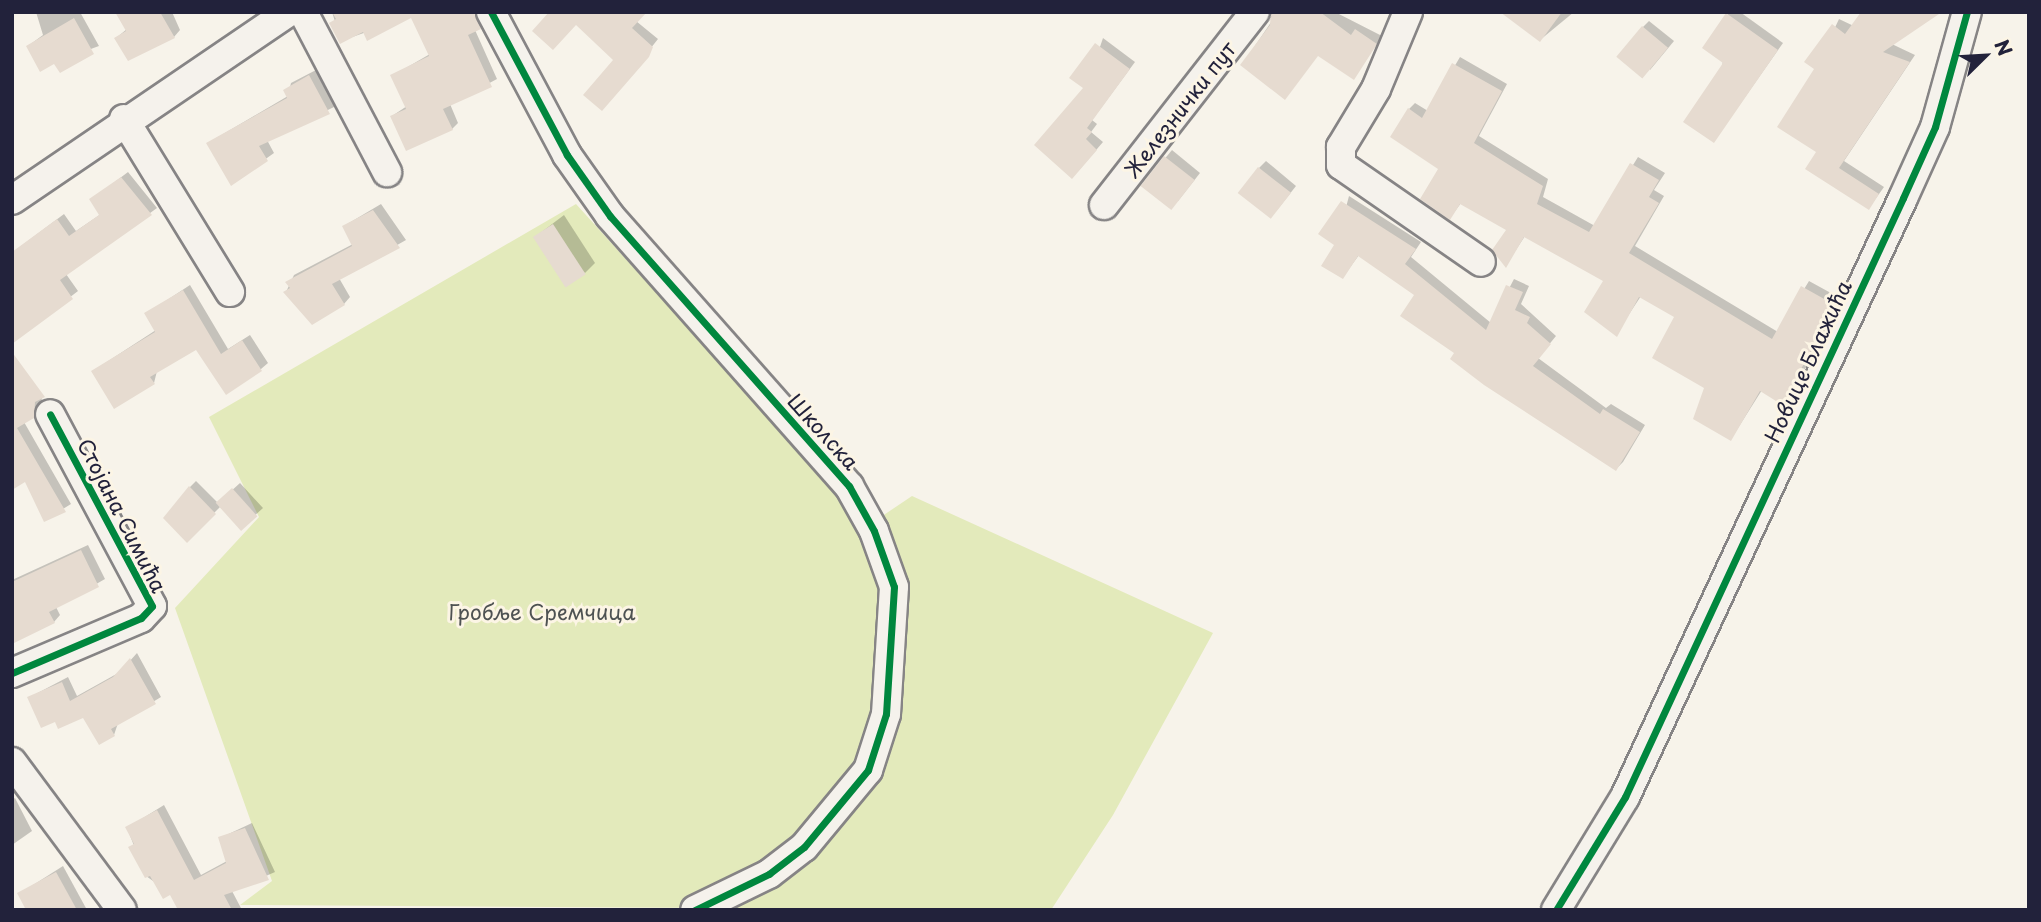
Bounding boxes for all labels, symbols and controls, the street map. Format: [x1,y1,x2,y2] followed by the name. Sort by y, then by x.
[1950,21,2020,91] north arrow
[1118,35,1240,183] street label: Железнички пут
[1988,35,2020,60] text: N
[1758,276,1856,446] street label: Новице Блажића
[783,388,865,474] street label: Школска
[73,433,173,597] street label: Стојана Симића
[449,598,635,624] park label: Гробље Сремчица

